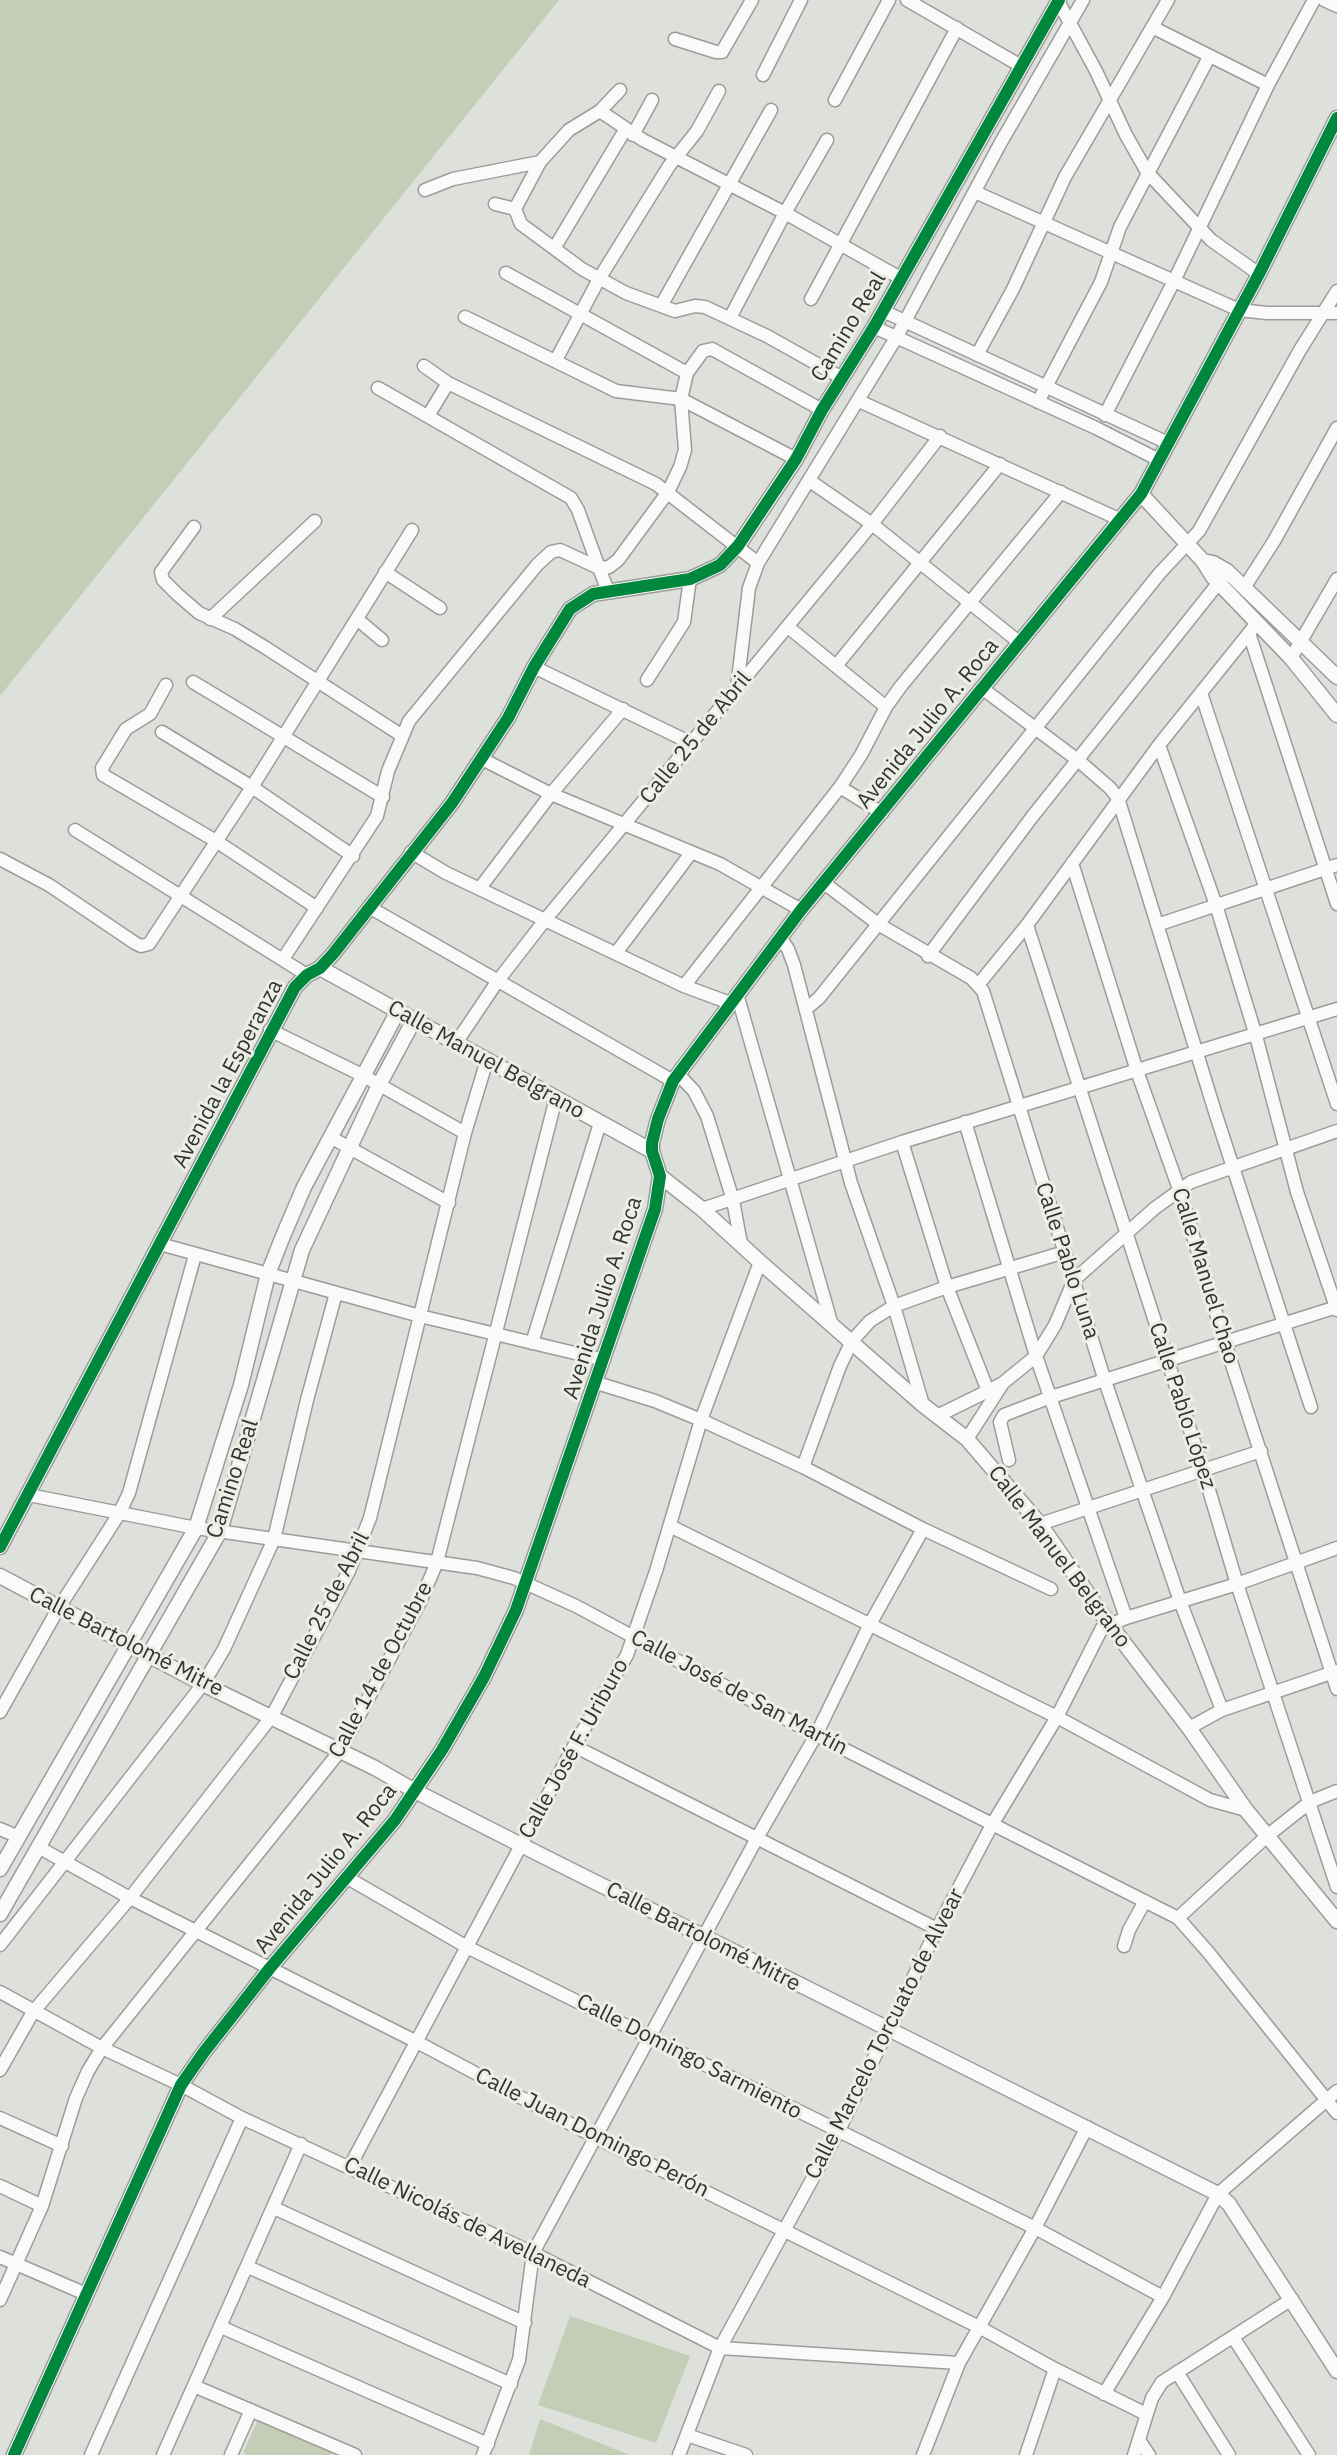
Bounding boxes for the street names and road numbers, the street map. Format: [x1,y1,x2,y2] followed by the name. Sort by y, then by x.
[806,267,892,387] street label: Camino Real
[851,634,1005,814] street label: Avenida Julio A. Roca
[635,667,757,809] street label: Calle 25 de Abril
[167,975,289,1173] street label: Avenida la Esperanza
[383,995,589,1125] street label: Calle Manuel Belgrano
[1029,1179,1105,1343] street label: Calle Pablo Luna
[1166,1185,1244,1367] street label: Calle Manuel Chao
[558,1193,648,1403] street label: Avenida Julio A. Roca
[1143,1319,1221,1493] street label: Calle Pablo López
[201,1416,265,1542] street label: Camino Real
[982,1461,1136,1653] street label: Calle Manuel Belgrano
[278,1528,376,1684] street label: Calle 25 de Abril
[323,1577,439,1763] street label: Calle 14 de Octubre
[24,1582,228,1702] street label: Calle Bartolomé Mitre
[626,1625,852,1761] street label: Calle José de San Martín
[514,1654,634,1844] street label: Calle José F. Uriburo
[249,1779,403,1959] street label: Avenida Julio A. Roca
[601,1877,805,1997] street label: Calle Bartolomé Mitre
[800,1884,970,2184] street label: Calle Marcelo Torcuato de Alvear
[572,1989,806,2125] street label: Calle Domingo Sarmiento
[471,2063,713,2203] street label: Calle Juan Domingo Perón
[339,2152,595,2294] street label: Calle Nicolás de Avellaneda

